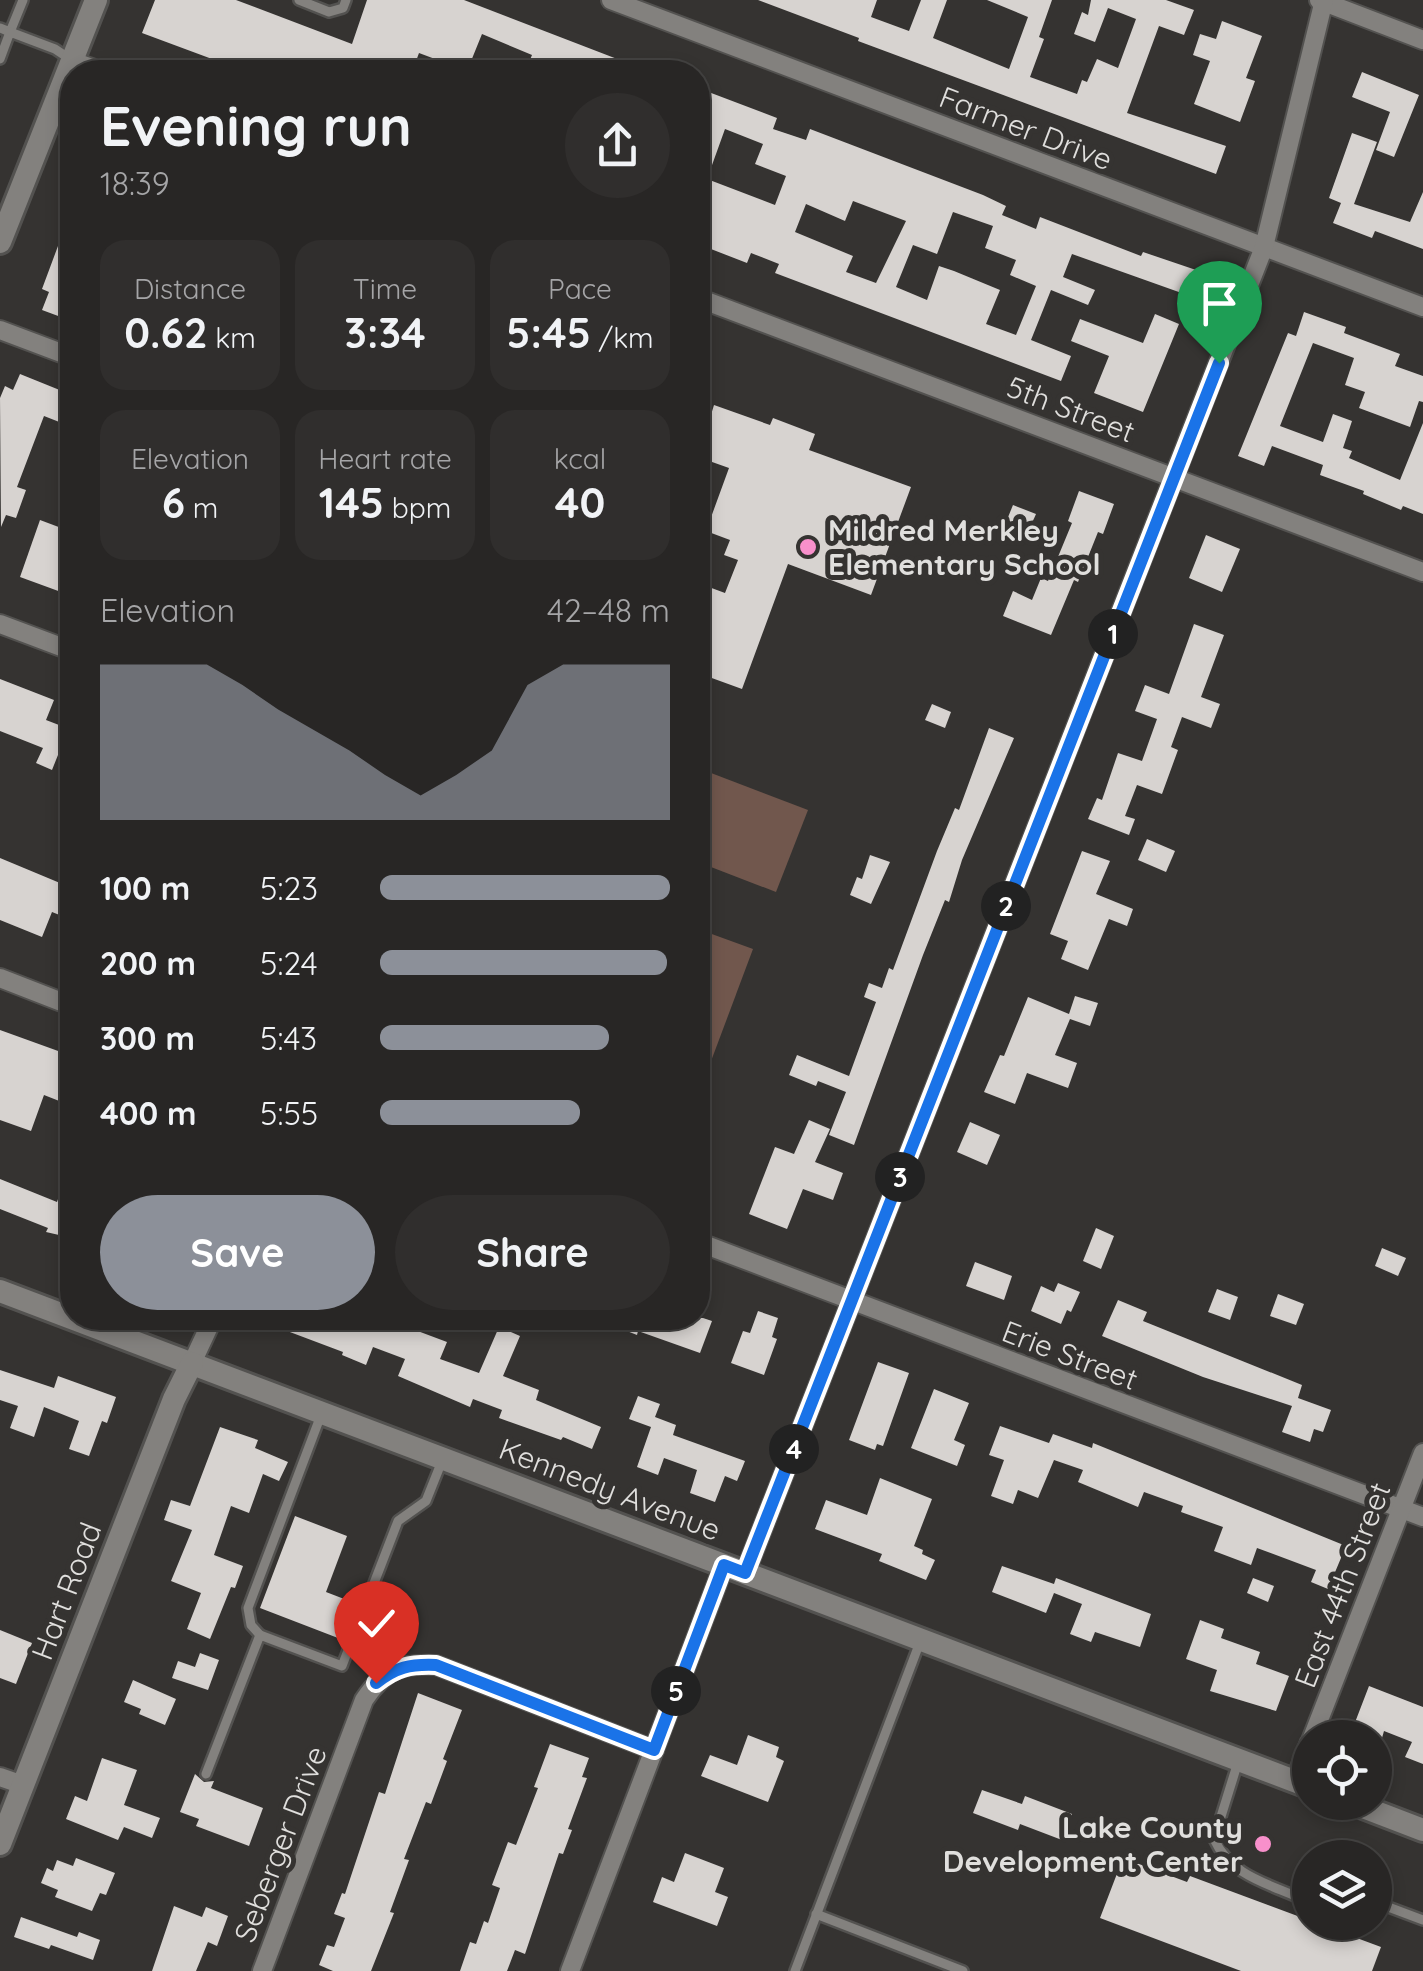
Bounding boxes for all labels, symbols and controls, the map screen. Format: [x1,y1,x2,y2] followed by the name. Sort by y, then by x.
[934,78,1118,178] street label: Farmer Drive
[100,91,412,160] text: Evening run
[565,93,670,198] button: share
[100,163,170,203] text: 18:39
[1177,261,1262,364] pin
[134,271,246,306] text: Distance
[353,271,417,306] text: Time
[548,271,612,306] text: Pace
[1192,276,1247,331] icon: arrive
[124,306,208,359] text: 0.62
[344,306,426,359] text: 3:34
[506,306,591,359] text: 5:45
[208,320,256,355] text: km
[591,320,654,355] text: /km
[1002,367,1140,451] street label: 5th Street
[131,441,249,476] text: Elevation
[318,441,452,476] text: Heart rate
[554,441,606,476] text: kcal
[162,476,185,529] text: 6
[319,476,384,529] text: 145
[555,476,605,529] text: 40
[185,490,218,525] text: m
[384,490,451,525] text: bpm
[828,511,1101,583] place label: Mildred Merkley Elementary School
[797,536,819,558] marker: Mildred Merkley Elementary School
[100,590,235,630] text: Elevation
[547,590,670,630] text: 42–48 m
[1088,609,1138,659] pin: 1
[1108,616,1118,651] text: 1
[100,868,190,908] text: 100 m
[260,868,318,908] text: 5:23
[981,881,1031,931] pin: 2
[998,888,1014,923] text: 2
[100,943,196,983] text: 200 m
[260,943,318,983] text: 5:24
[100,1018,195,1058] text: 300 m
[260,1018,317,1058] text: 5:43
[100,1093,197,1133] text: 400 m
[260,1093,318,1133] text: 5:55
[875,1152,925,1202] pin: 3
[892,1159,908,1194] text: 3
[100,1195,375,1310] button: Save
[395,1195,670,1310] button: Share
[997,1312,1143,1398] street label: Erie Street
[769,1424,819,1474] pin: 4
[494,1429,726,1549] street label: Kennedy Avenue
[786,1431,802,1466] text: 4
[1285,1477,1399,1693] street label: East 44th Street
[22,1517,110,1665] street label: Hart Road
[334,1581,419,1684] pin
[349,1596,404,1651] icon: check
[651,1666,701,1716] pin: 5
[668,1673,684,1708] text: 5
[1292,1720,1392,1940] map controls
[1292,1720,1392,1820] button: locate
[225,1741,335,1947] street label: Seberger Drive
[943,1808,1243,1880] place label: Lake County Development Center
[1252,1833,1274,1855] marker: Lake County Development Center
[1292,1840,1392,1940] button: layers

